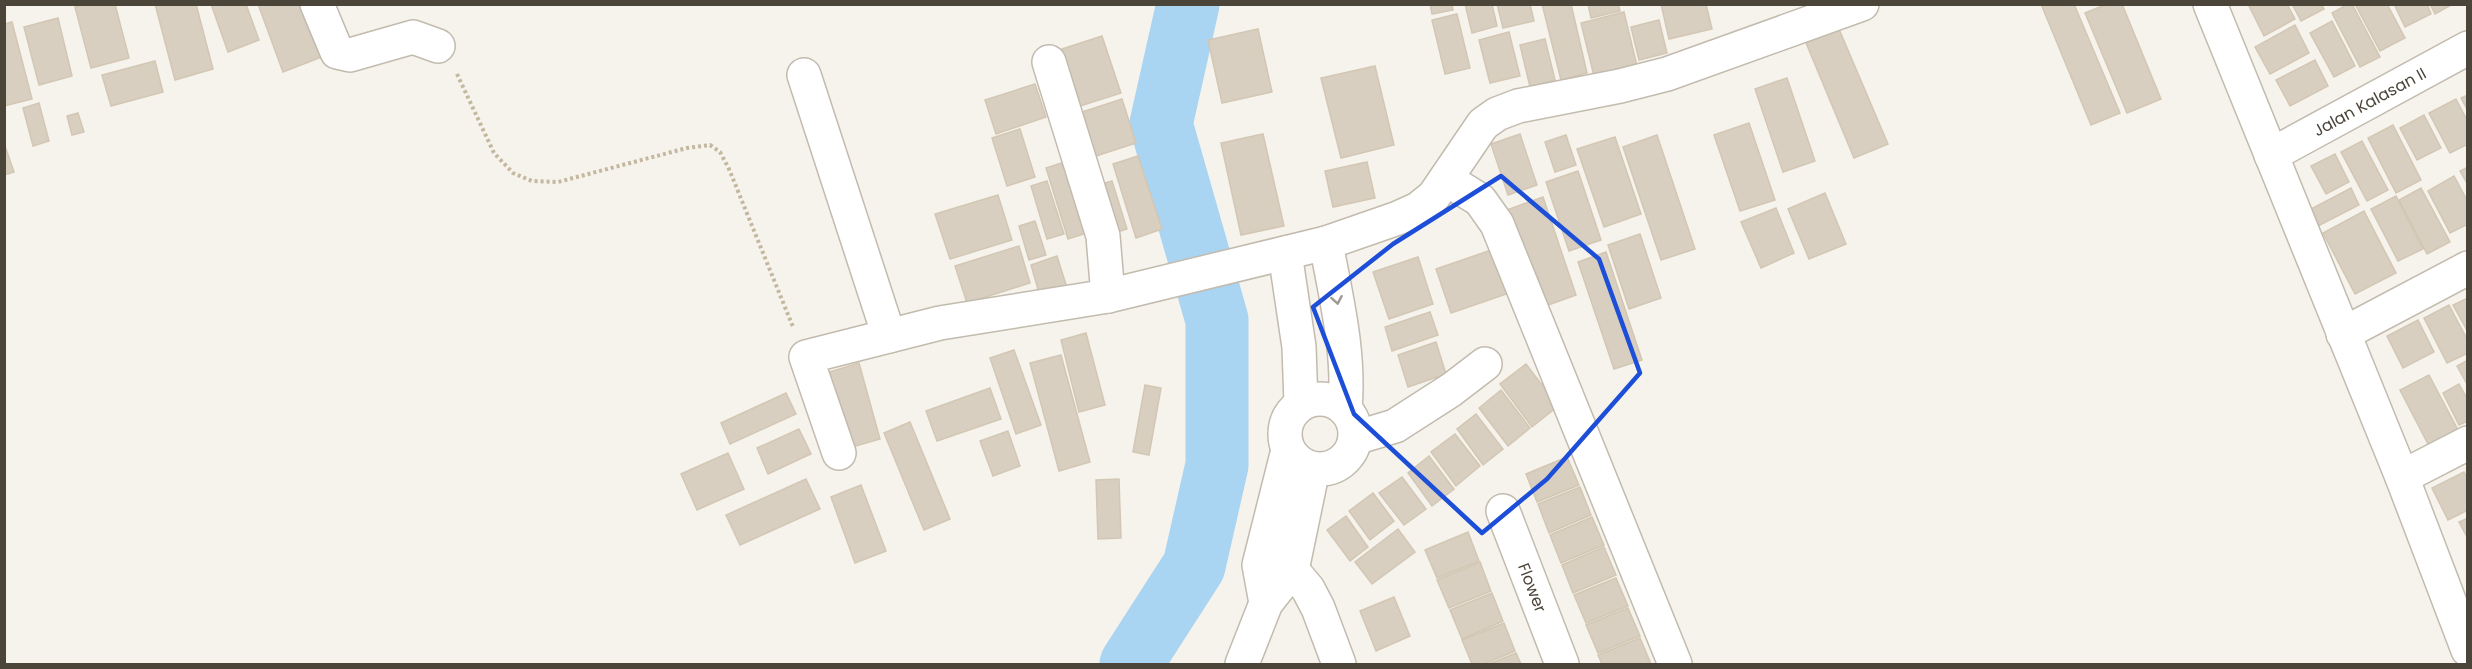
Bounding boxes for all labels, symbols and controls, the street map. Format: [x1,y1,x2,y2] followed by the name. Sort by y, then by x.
[2309,62,2430,142] street label: Jalan Kalasan II
[1330,295,1343,305] one-way arrow
[1513,559,1552,616] street label: Flower

